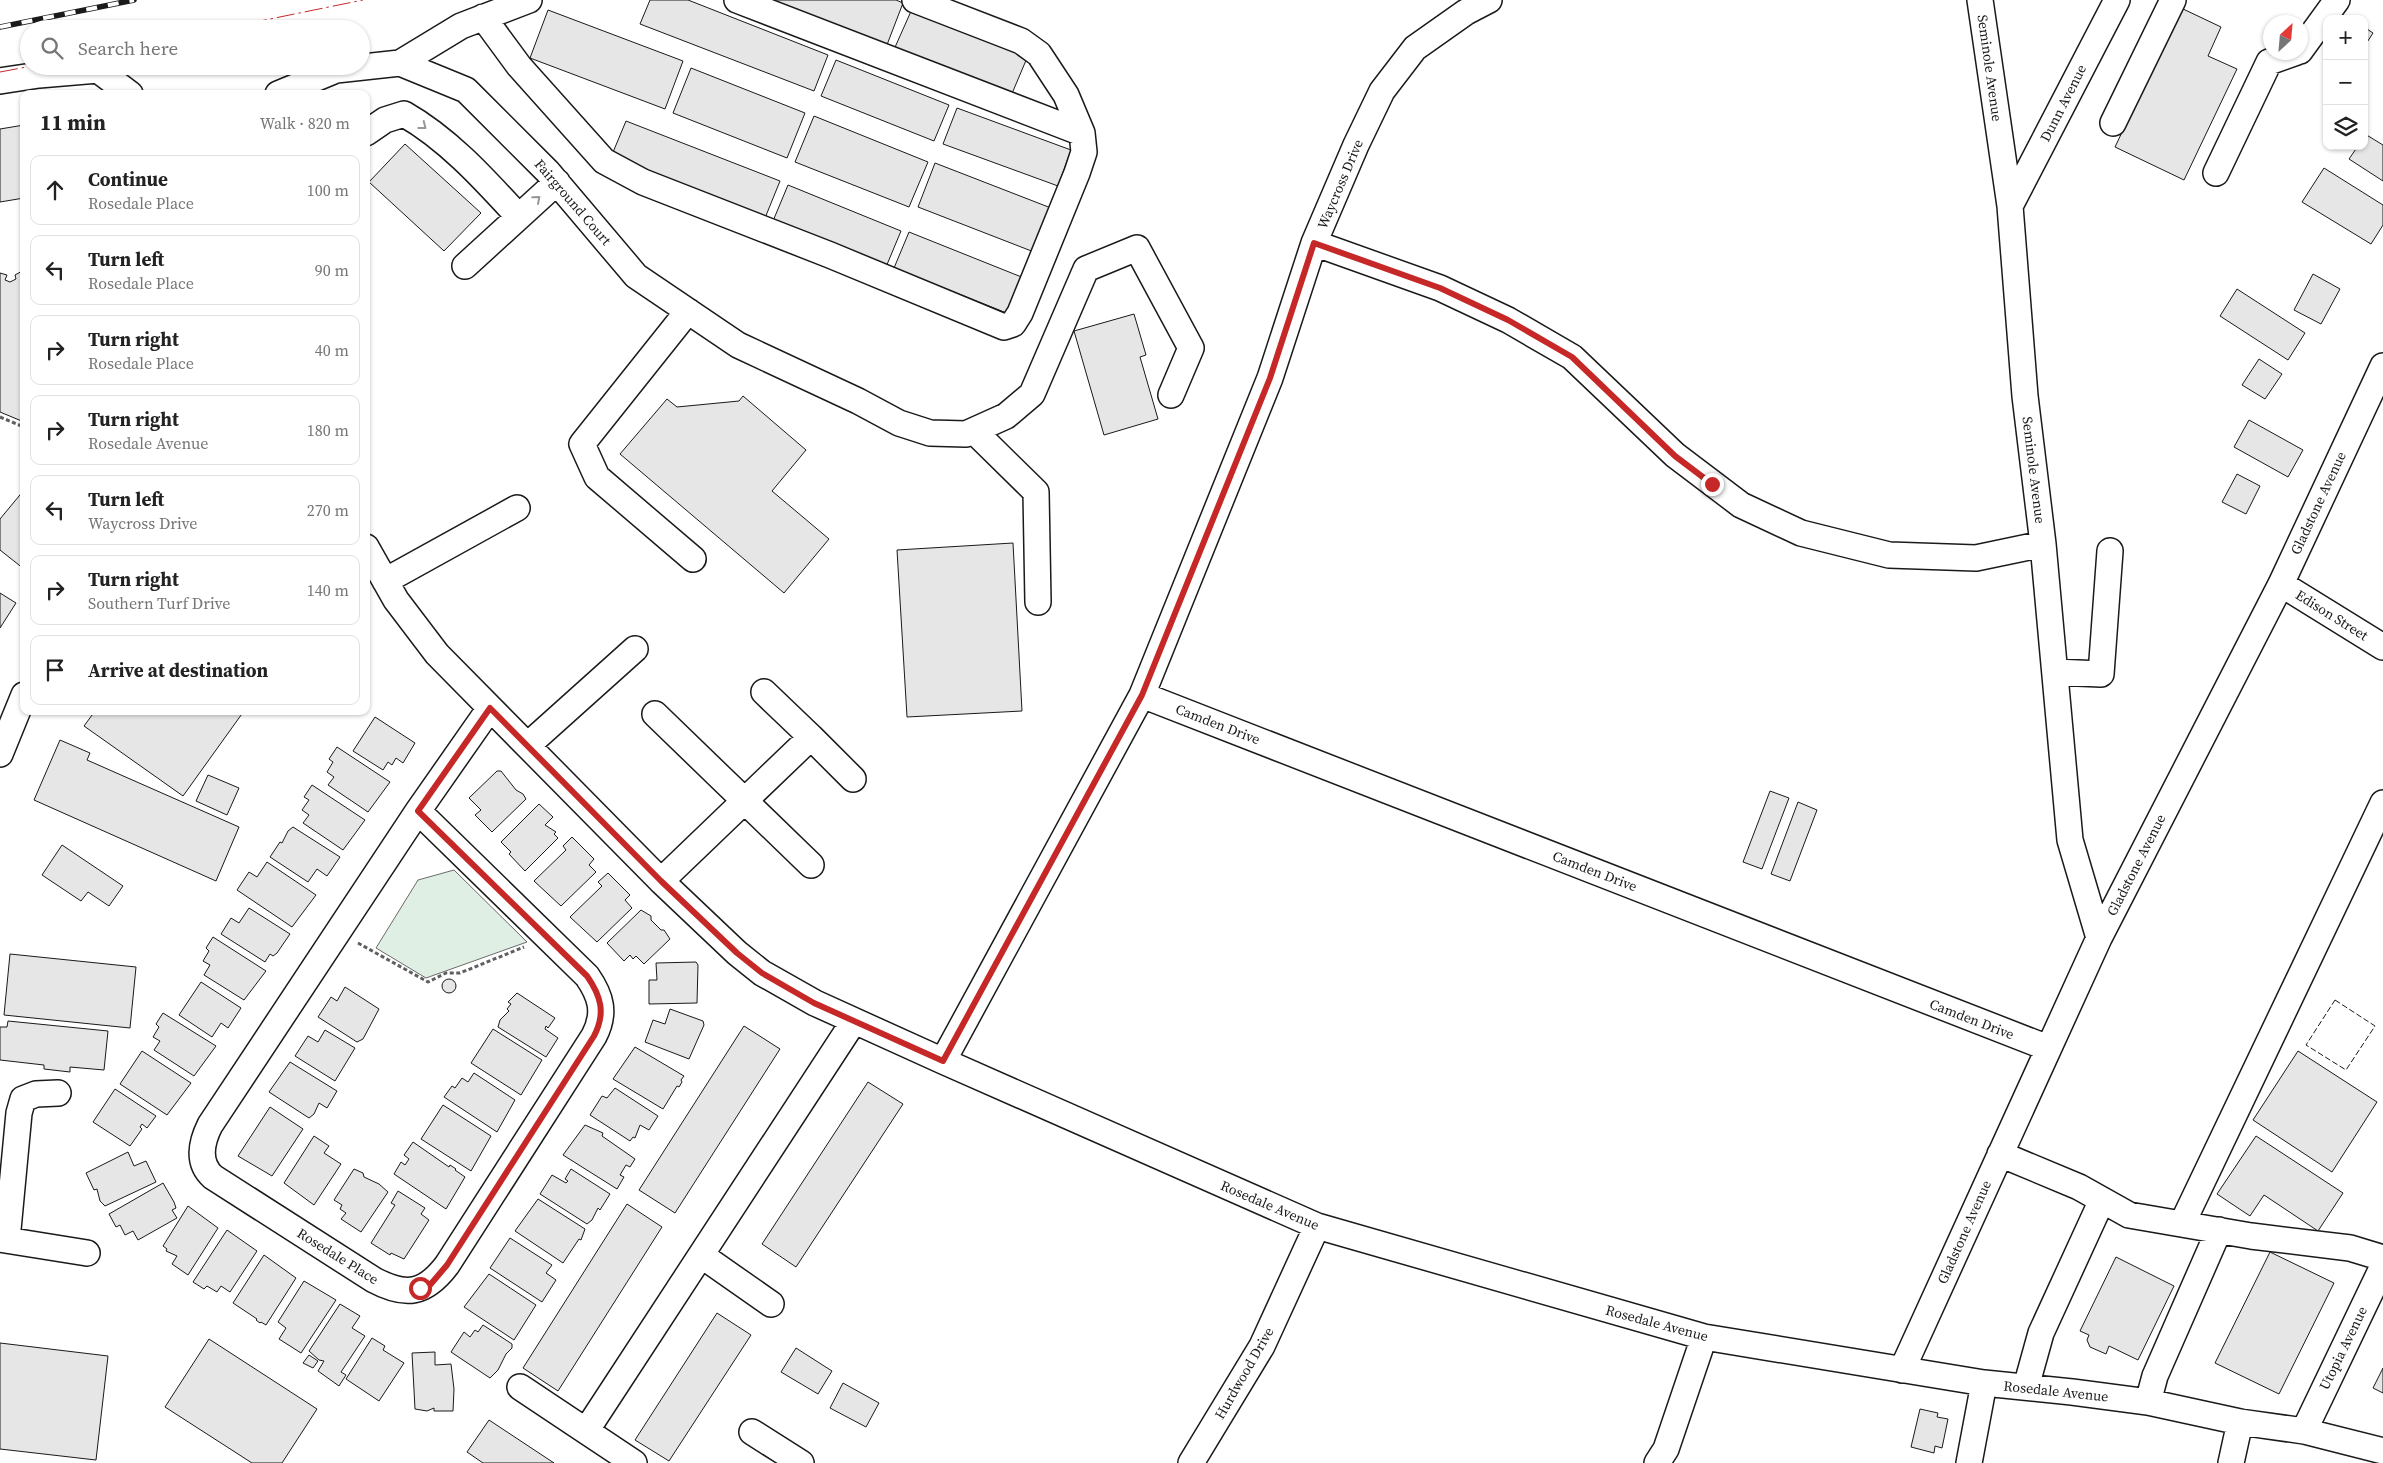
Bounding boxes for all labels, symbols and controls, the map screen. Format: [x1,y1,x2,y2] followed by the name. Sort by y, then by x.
[1973,13,2007,123] street label: Seminole Avenue
[2263,15,2308,60] north arrow
[2323,15,2368,150] map controls
[2323,15,2368,60] button: +
[20,20,370,75] search box
[38,34,66,62] icon: search
[78,35,178,61] text: Search here
[2323,60,2368,105] button: −
[2035,61,2091,145] street label: Dunn Avenue
[2323,105,2368,150] button: layers
[40,108,106,137] text: 11 min
[260,112,350,134] text: Walk · 820 m
[417,120,427,129] one-way arrow
[1312,136,1368,232] street label: Waycross Drive
[530,155,616,250] street label: Fairground Court
[88,166,168,192] text: Continue
[41,176,69,204] icon: ahead
[307,179,349,201] text: 100 m
[88,192,194,214] text: Rosedale Place
[532,196,541,205] one-way arrow
[88,246,164,272] text: Turn left
[41,256,69,284] icon: left
[315,259,349,281] text: 90 m
[88,272,194,294] text: Rosedale Place
[88,326,179,352] text: Turn right
[41,336,69,364] icon: right
[315,339,349,361] text: 40 m
[88,352,194,374] text: Rosedale Place
[88,406,179,432] text: Turn right
[2018,415,2050,525] street label: Seminole Avenue
[41,416,69,444] icon: right
[307,419,349,441] text: 180 m
[88,432,208,454] text: Rosedale Avenue
[2285,448,2351,558] street label: Gladstone Avenue
[1701,473,1724,496] route end
[88,486,164,512] text: Turn left
[41,496,69,524] icon: left
[307,499,349,521] text: 270 m
[88,512,198,534] text: Waycross Drive
[88,566,179,592] text: Turn right
[41,576,69,604] icon: right
[307,579,349,601] text: 140 m
[2292,585,2373,646] street label: Edison Street
[88,592,230,614] text: Southern Turf Drive
[41,656,69,684] icon: arrive
[88,657,268,683] text: Arrive at destination
[1173,699,1263,749] street label: Camden Drive
[2102,811,2170,919] street label: Gladstone Avenue
[1550,846,1640,896] street label: Camden Drive
[1927,994,2017,1044] street label: Camden Drive
[1218,1175,1322,1235] street label: Rosedale Avenue
[1932,1177,1996,1287] street label: Gladstone Avenue
[293,1223,383,1289] street label: Rosedale Place
[409,1277,432,1300] route start
[1604,1300,1710,1346] street label: Rosedale Avenue
[2314,1303,2372,1393] street label: Utopia Avenue
[1210,1323,1278,1423] street label: Hurdwood Drive
[2003,1376,2109,1406] street label: Rosedale Avenue

